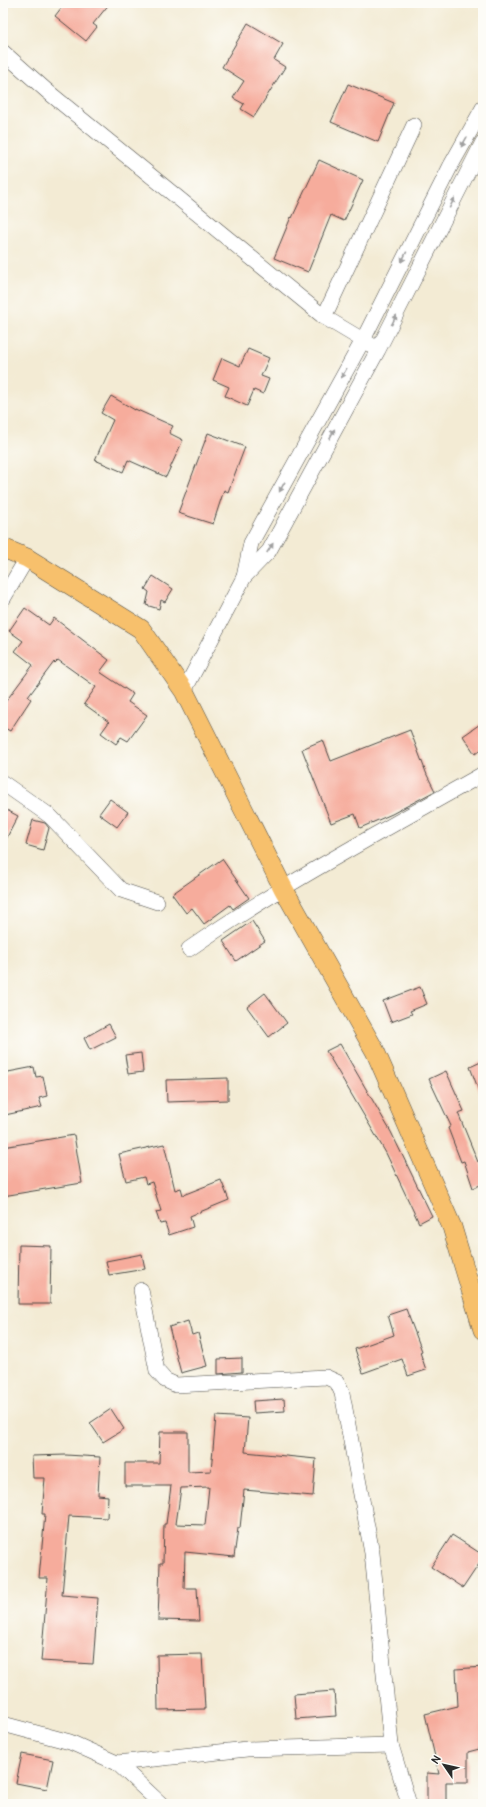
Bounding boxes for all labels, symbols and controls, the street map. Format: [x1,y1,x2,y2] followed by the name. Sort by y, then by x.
[460,136,467,148] one-way arrow
[449,198,455,209] one-way arrow
[401,252,407,263] one-way arrow
[391,314,397,325] one-way arrow
[341,367,348,379] one-way arrow
[329,428,336,440] one-way arrow
[279,481,285,493] one-way arrow
[266,543,274,553] one-way arrow
[424,1745,464,1785] north arrow
[429,1753,444,1766] text: N

